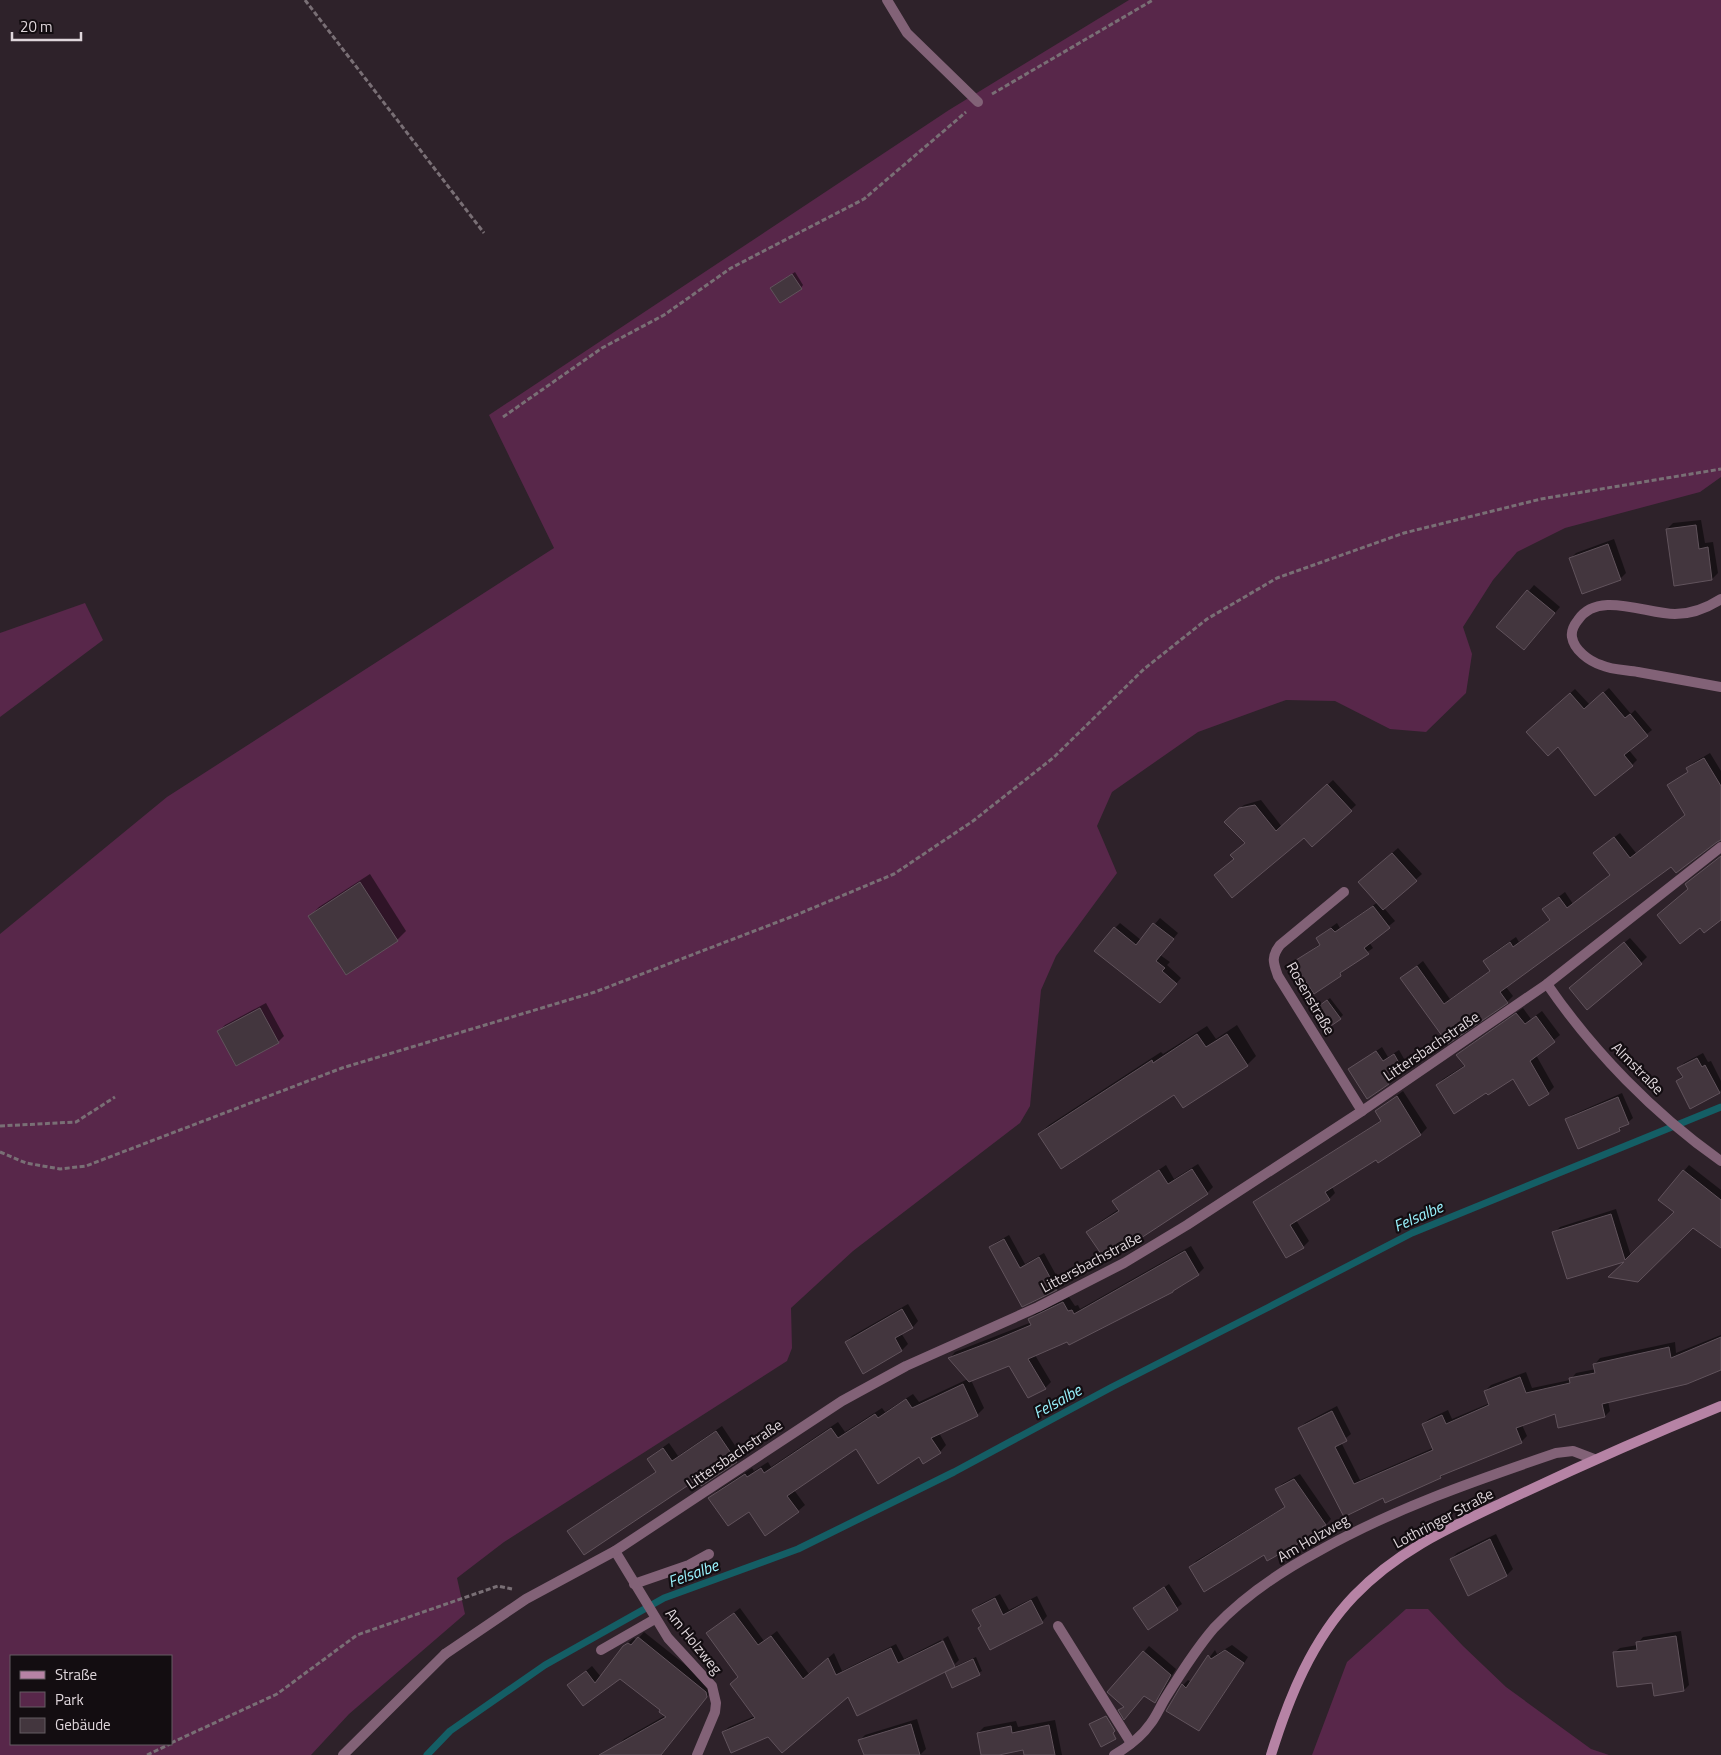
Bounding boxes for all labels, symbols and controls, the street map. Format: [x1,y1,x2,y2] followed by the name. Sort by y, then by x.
[12,10,81,42] scale bar
[20,15,53,38] text: 20 m
[1281,957,1341,1039] street label: Rosenstraße
[1378,1005,1484,1087] street label: Littersbachstraße
[1607,1037,1669,1099] street label: Almstraße
[1389,1194,1448,1238] water label: Felsalbe
[1036,1226,1146,1298] street label: Littersbachstraße
[1028,1377,1087,1424] water label: Felsalbe
[681,1413,787,1495] street label: Littersbachstraße
[1389,1482,1497,1554] street label: Lothringer Straße
[1273,1508,1354,1568] street label: Am Holzweg
[664,1552,723,1593] water label: Felsalbe
[660,1603,728,1679] street label: Am Holzweg
[10,1655,172,1745] legend
[55,1663,97,1686] text: Straße
[55,1688,84,1711] text: Park
[55,1713,111,1736] text: Gebäude

